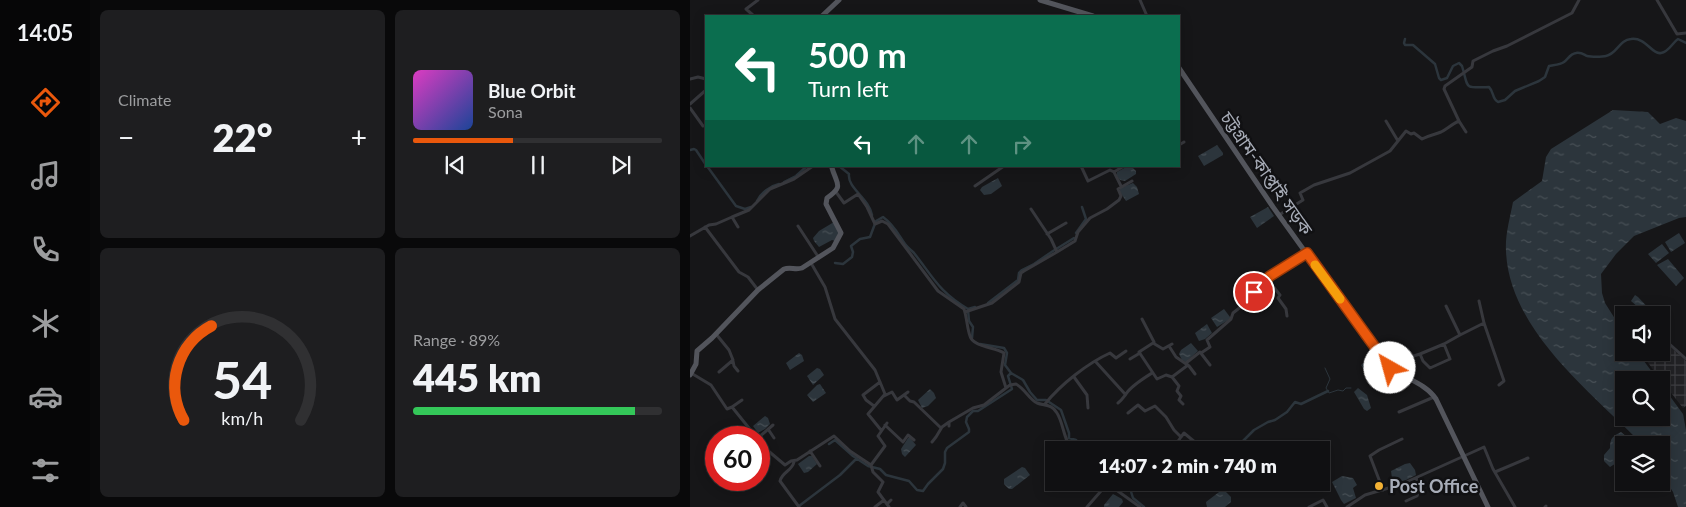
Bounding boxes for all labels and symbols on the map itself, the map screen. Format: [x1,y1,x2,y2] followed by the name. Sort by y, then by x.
[1216,106,1318,239] street label: চট্টগ্রাম-কাপ্তাই সড়ক
[1233,271,1275,313] pin
[1363,341,1415,393] position arrow
[705,426,770,491] speed limit sign: 60
[1389,475,1479,497] place label: Post Office
[1373,480,1385,492] marker: Post Office

